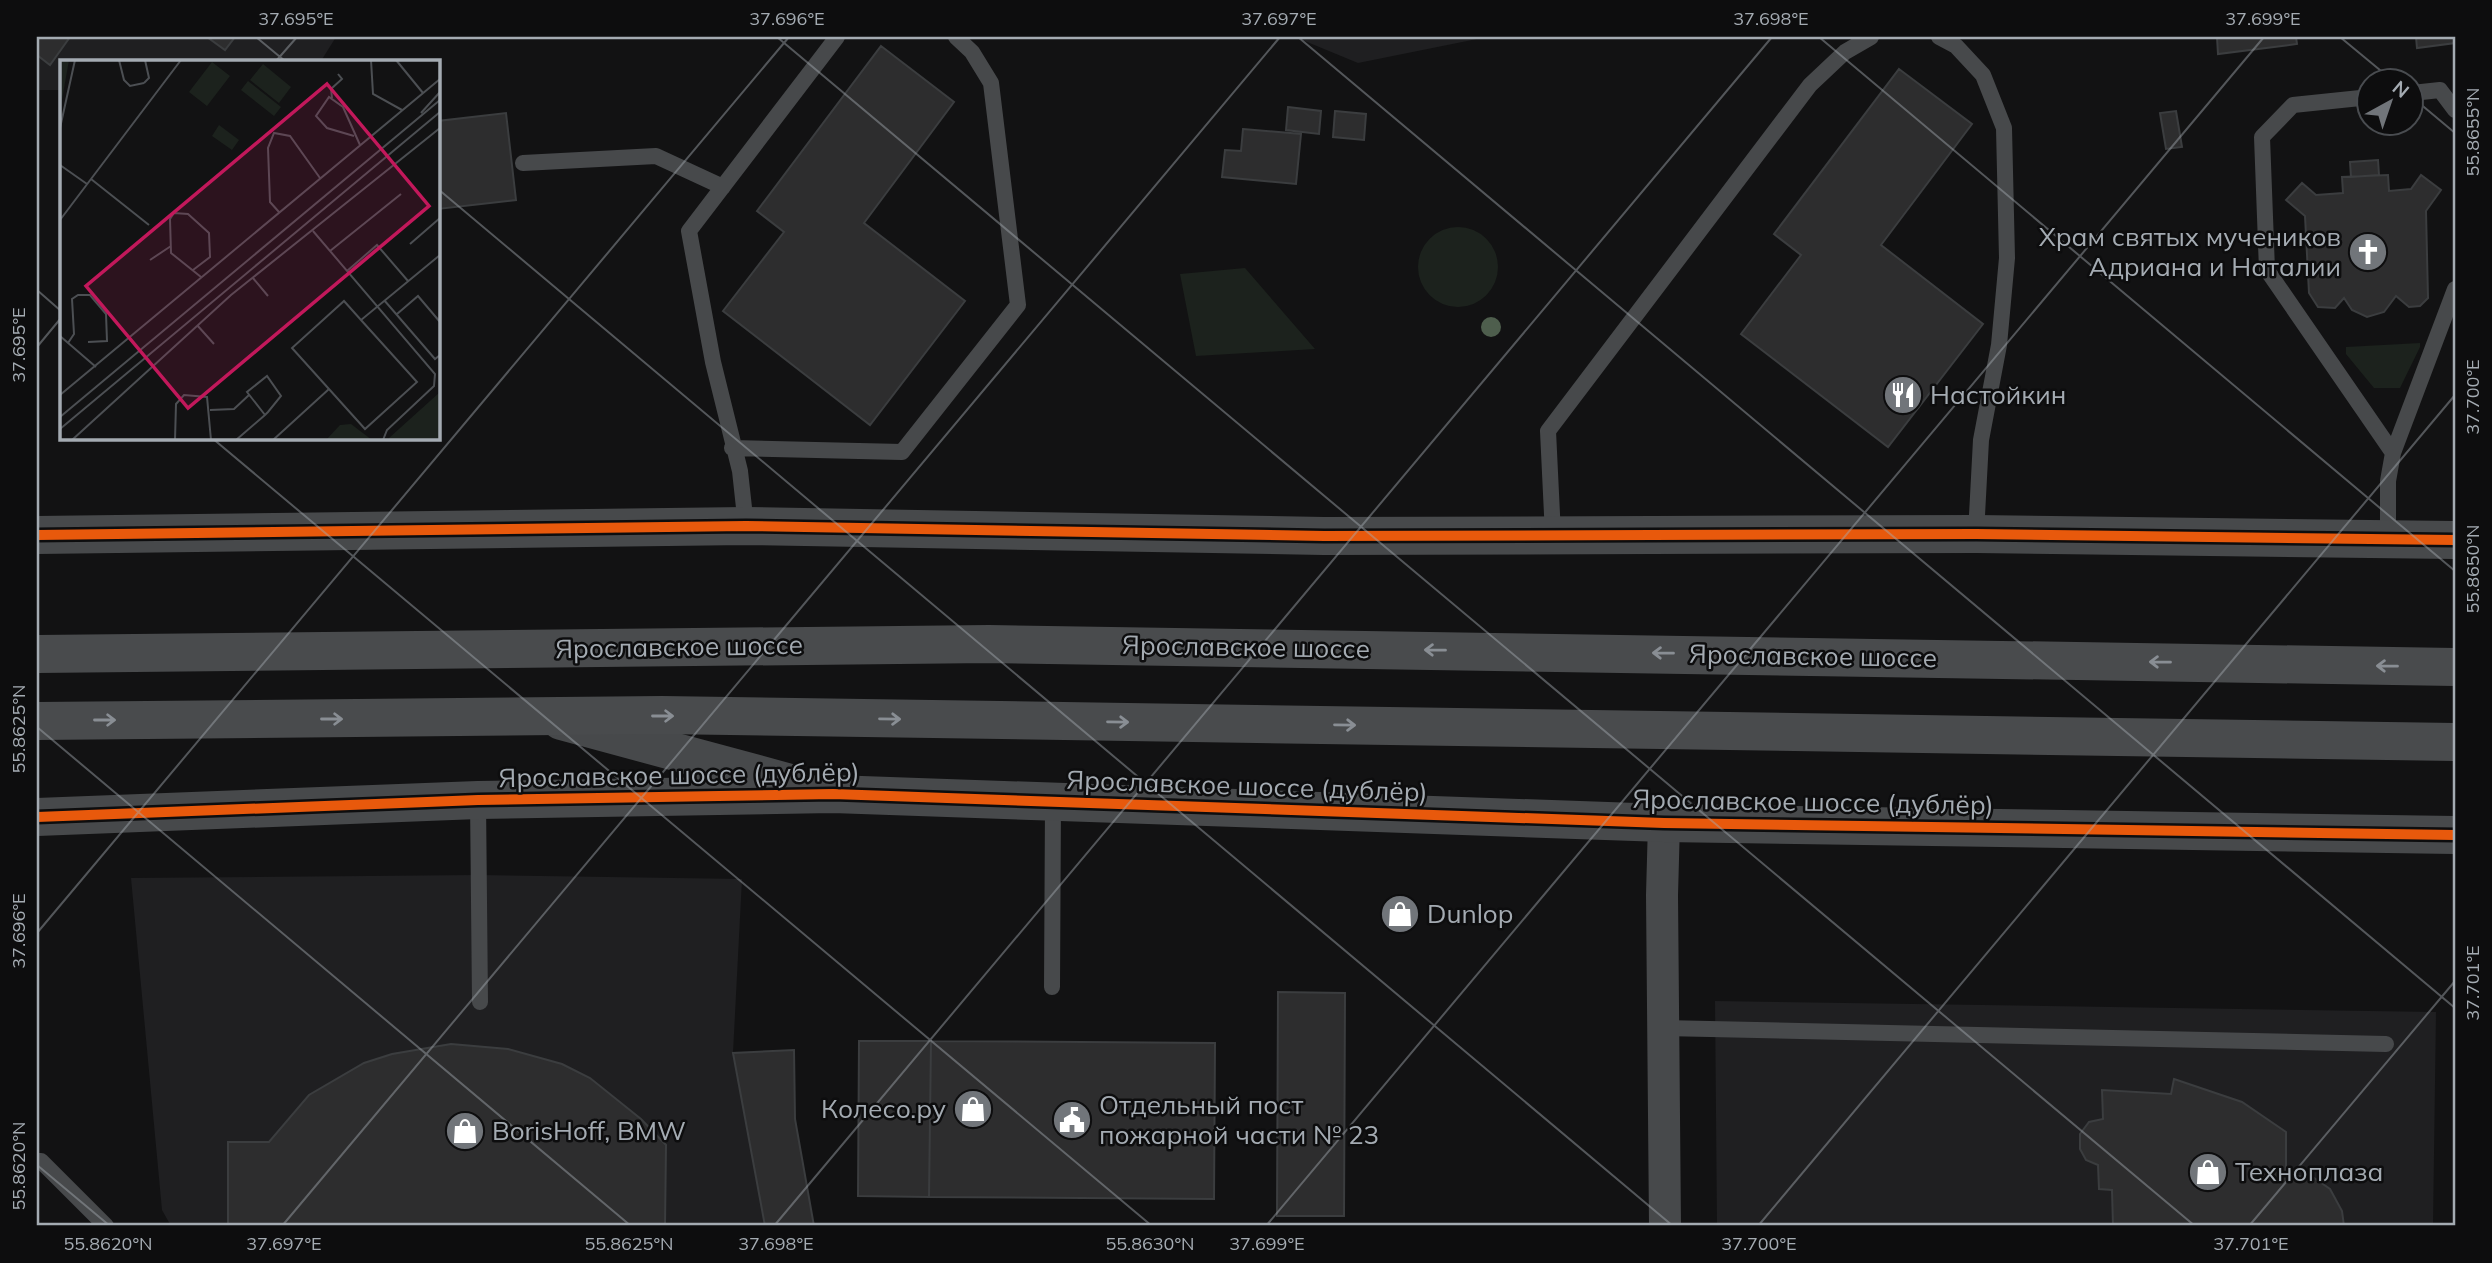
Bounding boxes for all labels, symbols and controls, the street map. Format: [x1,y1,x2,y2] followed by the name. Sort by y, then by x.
[258,7,334,30] text: 37.695°E
[749,7,825,30] text: 37.696°E
[1241,7,1317,30] text: 37.697°E
[1733,7,1809,30] text: 37.698°E
[2225,7,2301,30] text: 37.699°E
[60,60,439,439] inset map
[2356,66,2426,136] north arrow
[2388,75,2414,103] text: N
[2461,87,2484,177] text: 55.8655°N
[2039,220,2341,283] place label: Храм святых мучеников Адриана и Наталии
[2347,231,2389,273] church icon: Храм святых мучеников Адриана и Наталии
[7,307,30,383] text: 37.695°E
[2461,359,2484,435] text: 37.700°E
[1882,374,1924,416] restaurant icon: Настойкин
[1930,378,2066,411] place label: Настойкин
[2461,524,2484,614] text: 55.8650°N
[555,628,803,665] street label: Ярославское шоссе
[1122,628,1370,665] street label: Ярославское шоссе
[1689,637,1937,674] street label: Ярославское шоссе
[1424,643,1447,657] one-way arrow
[1651,647,1674,660] one-way arrow
[2148,655,2171,669] one-way arrow
[2376,659,2399,672] one-way arrow
[7,684,30,774] text: 55.8625°N
[651,709,674,723] one-way arrow
[321,712,344,725] one-way arrow
[878,712,901,726] one-way arrow
[93,713,116,727] one-way arrow
[1106,715,1129,729] one-way arrow
[1333,719,1356,732] one-way arrow
[498,755,860,794] street label: Ярославское шоссе (дублёр)
[1066,763,1428,808] street label: Ярославское шоссе (дублёр)
[1632,782,1994,821] street label: Ярославское шоссе (дублёр)
[7,893,30,969] text: 37.696°E
[1379,893,1421,935] shop icon: Dunlop
[1427,897,1513,930] place label: Dunlop
[2461,945,2484,1021] text: 37.701°E
[952,1088,994,1130] shop icon: Колесо.ру
[1099,1088,1379,1151] place label: Отдельный пост пожарной части № 23
[821,1092,946,1125] place label: Колесо.ру
[1051,1099,1093,1141] public building icon: Отдельный пост пожарной части № 23
[444,1110,486,1152] shop icon: BorisHoff, BMW
[492,1114,686,1147] place label: BorisHoff, BMW
[7,1121,30,1211] text: 55.8620°N
[2187,1151,2229,1193] shop icon: Техноплаза
[2235,1155,2383,1188] place label: Техноплаза
[63,1232,153,1255] text: 55.8620°N
[246,1232,322,1255] text: 37.697°E
[584,1232,674,1255] text: 55.8625°N
[738,1232,814,1255] text: 37.698°E
[1105,1232,1195,1255] text: 55.8630°N
[1229,1232,1305,1255] text: 37.699°E
[1721,1232,1797,1255] text: 37.700°E
[2213,1232,2289,1255] text: 37.701°E

